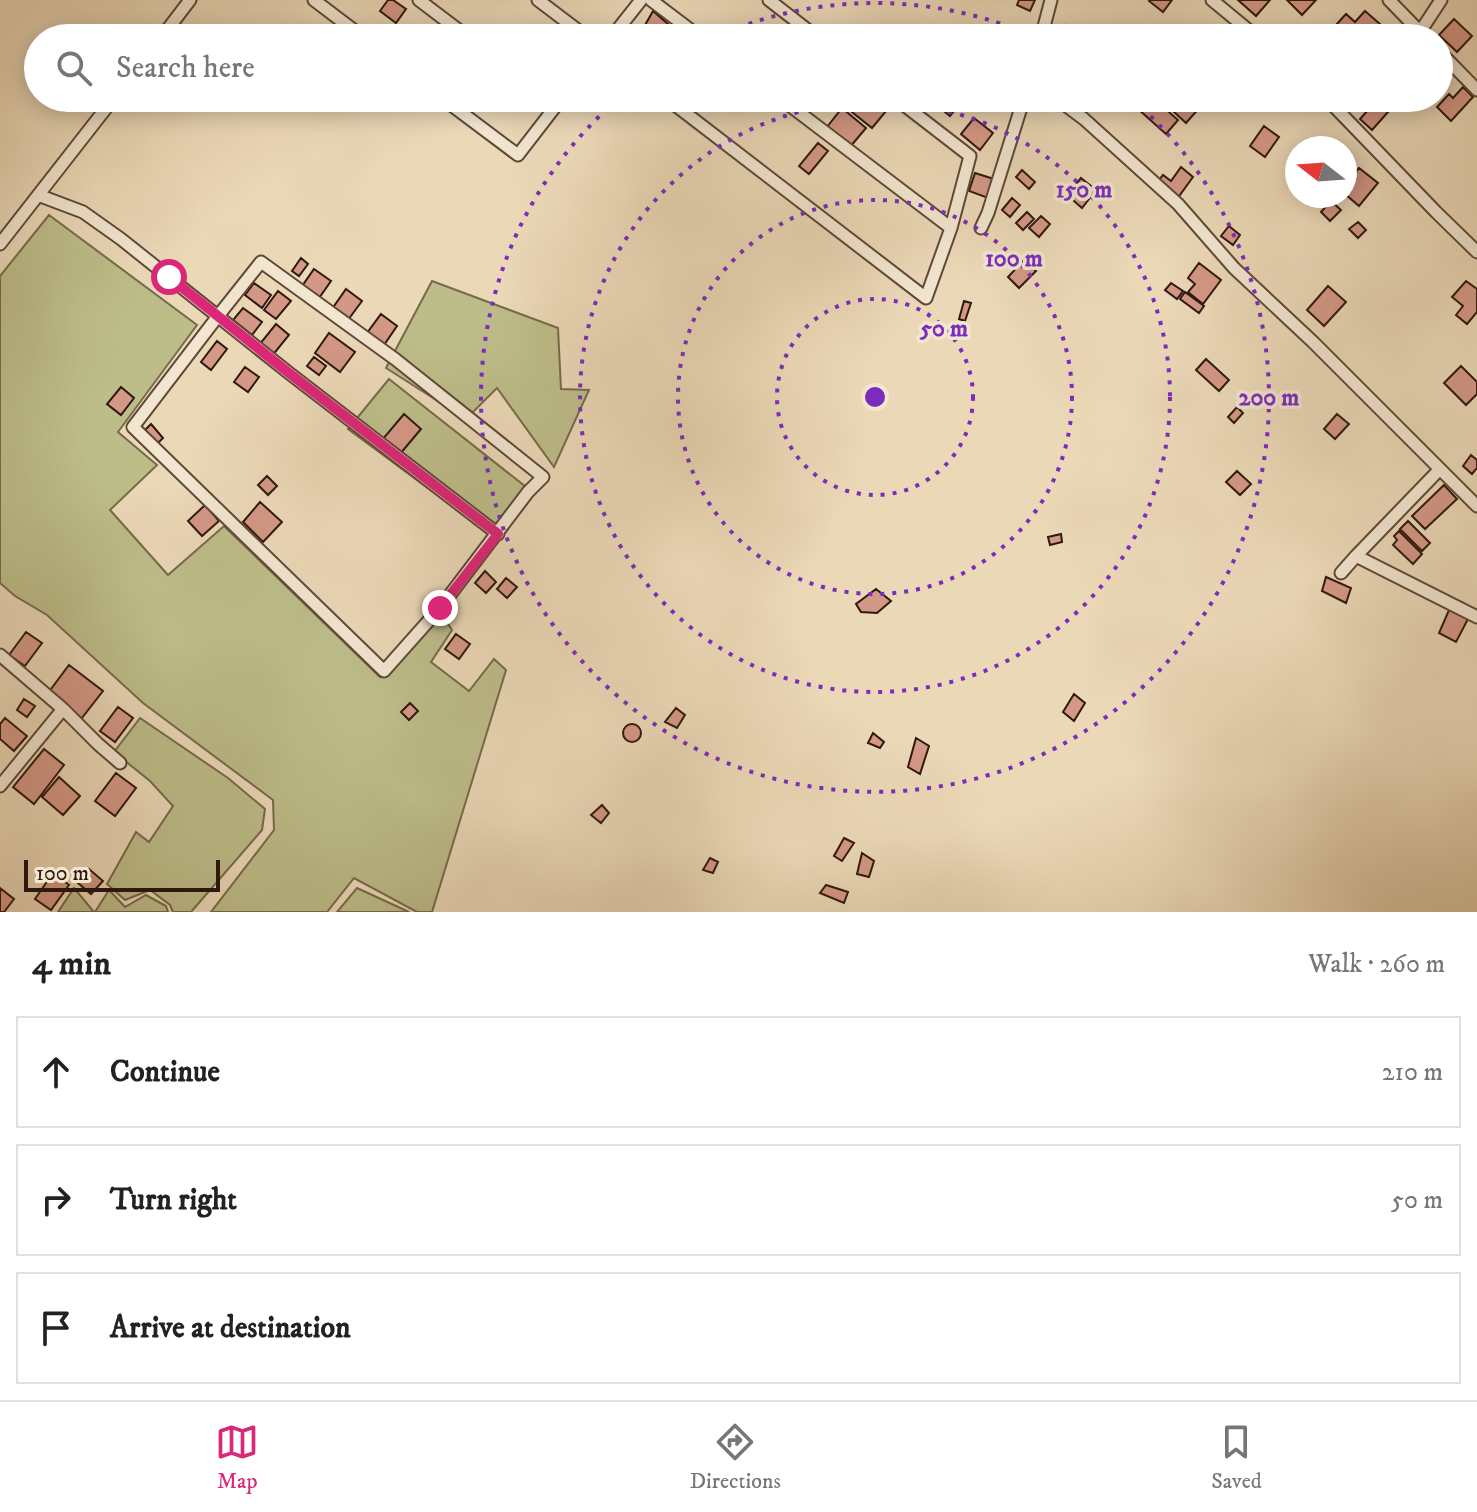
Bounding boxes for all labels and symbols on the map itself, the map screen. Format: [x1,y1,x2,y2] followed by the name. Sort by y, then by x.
[1285,136,1357,208] north arrow
[1056,175,1112,205] text: 150 m
[985,244,1043,274] text: 100 m
[151,259,187,295] route start
[919,314,968,344] text: 50 m
[861,383,889,411] centre of rings
[1239,383,1299,413] text: 200 m
[422,590,458,626] route end
[24,856,220,892] scale bar

